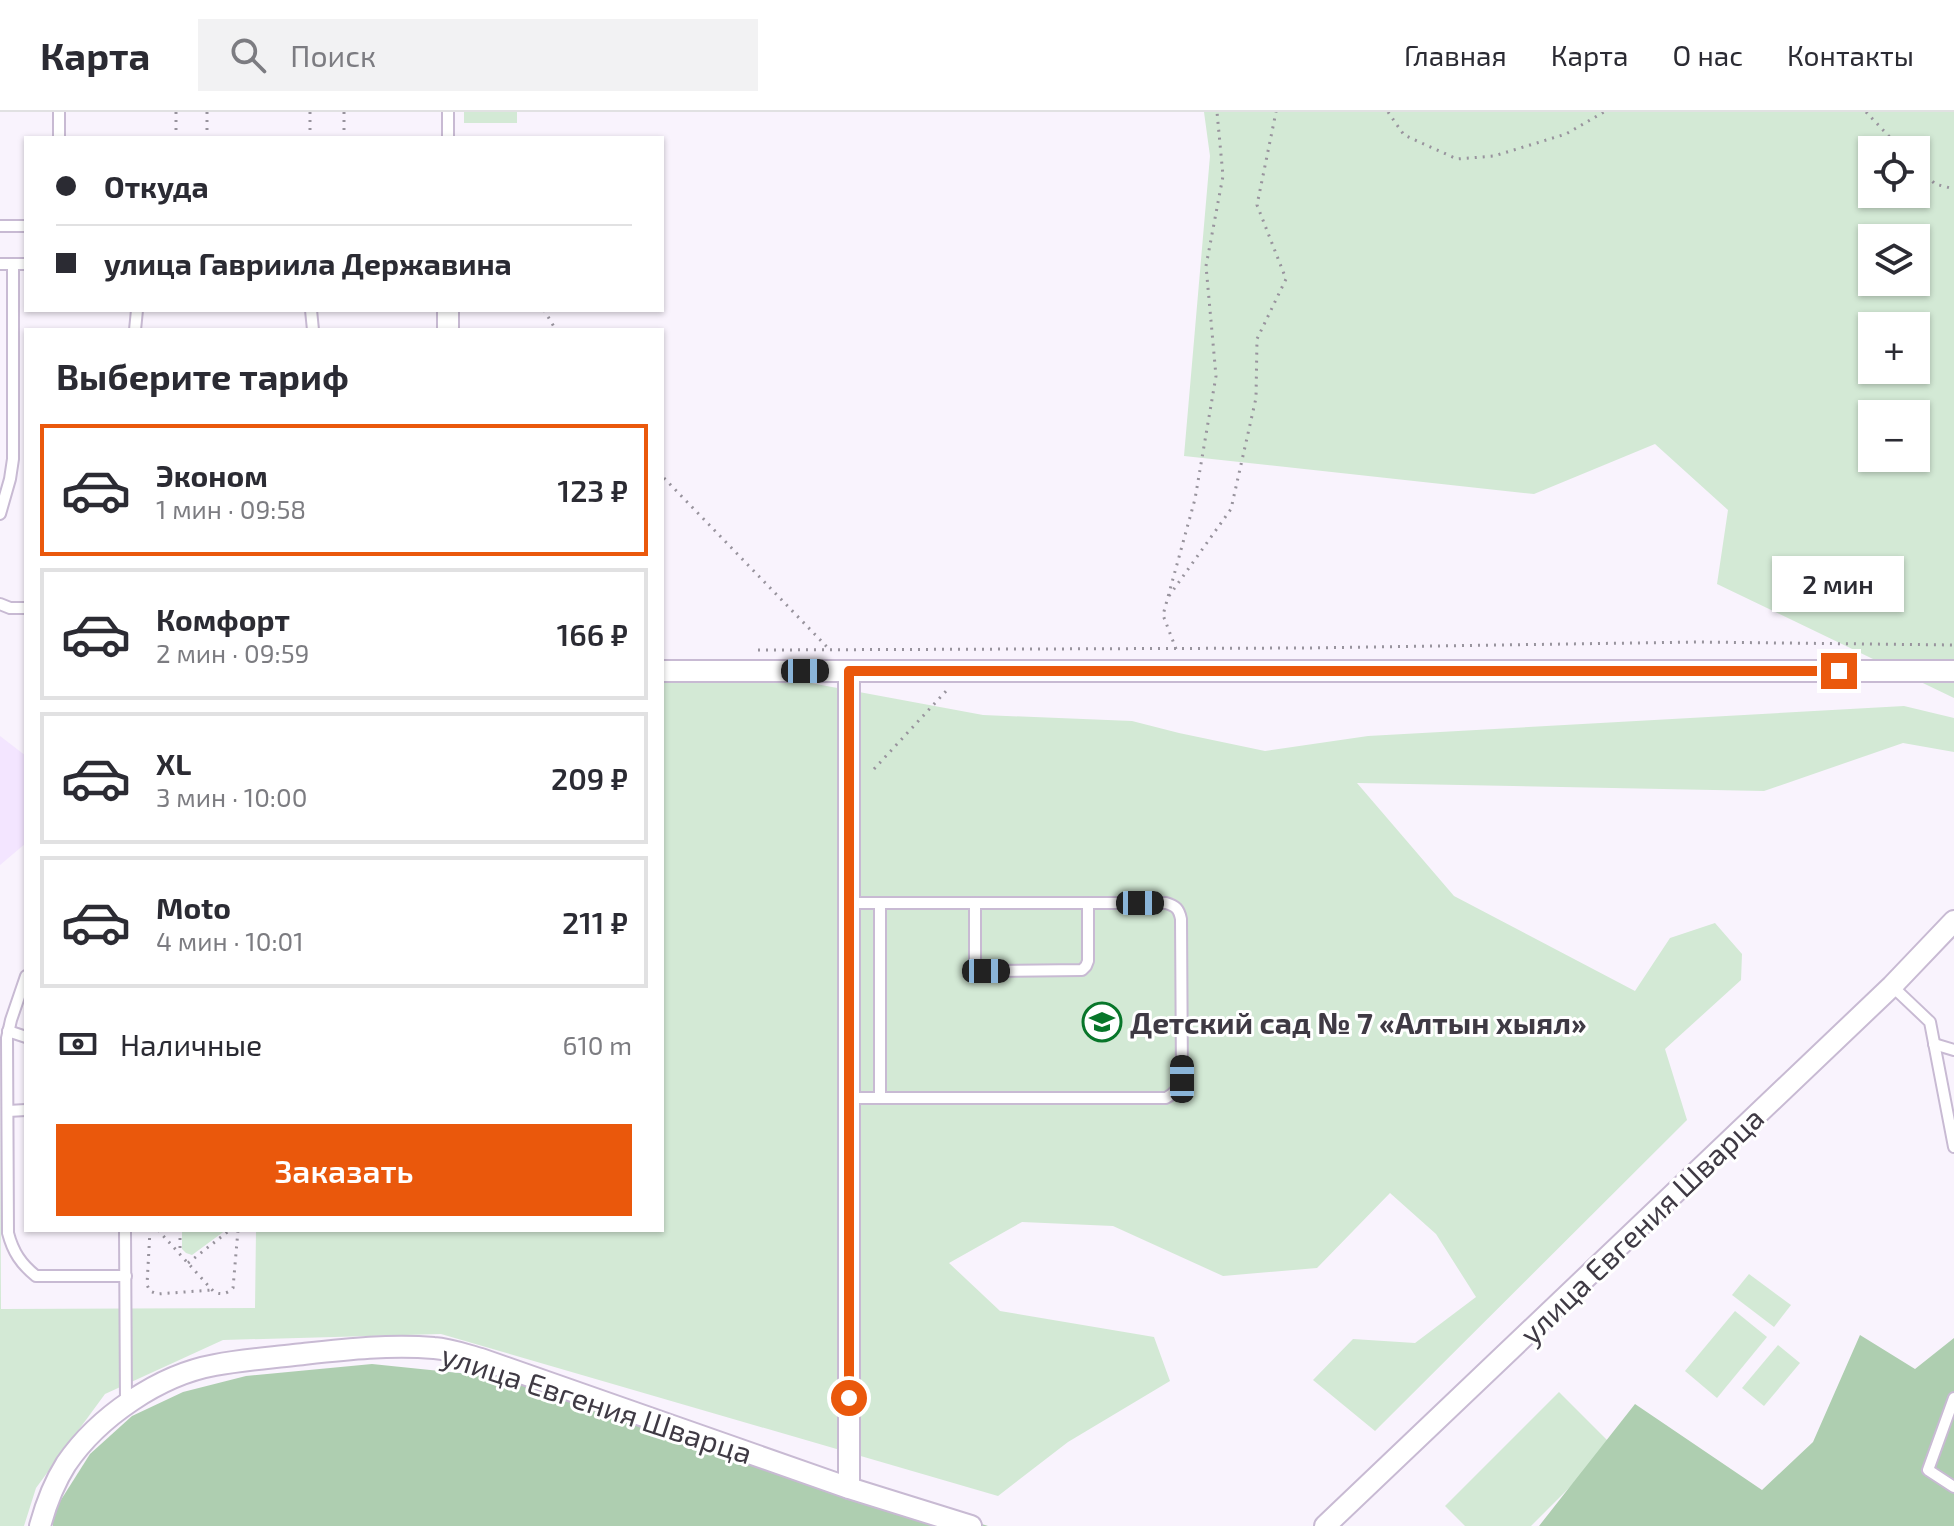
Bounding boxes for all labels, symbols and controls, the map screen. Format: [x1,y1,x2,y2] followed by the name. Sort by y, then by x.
[198,19,758,91] search box
[40,32,150,78] text: Карта
[226,33,270,77] icon: search
[290,37,376,73] text: Поиск
[1404,38,1507,72] text: Главная
[1551,38,1629,72] text: Карта
[1673,38,1743,72] text: О нас
[1787,38,1914,72] text: Контакты
[1858,136,1930,472] map controls
[1858,136,1930,208] button: locate
[104,168,209,204] text: Откуда
[1858,224,1930,296] button: layers
[104,245,512,281] text: улица Гавриила Державина
[1858,312,1930,384] button: +
[56,354,349,397] text: Выберите тариф
[1858,400,1930,472] button: −
[60,454,132,526] icon: car
[156,457,268,493] text: Эконом
[558,472,628,508] text: 123 ₽
[156,493,306,524] text: 1 мин · 09:58
[1773,555,1905,611] callout: 2 мин
[1802,568,1874,599] text: 2 мин
[60,598,132,670] icon: car
[156,601,290,637] text: Комфорт
[557,616,628,652] text: 166 ₽
[156,637,309,668] text: 2 мин · 09:59
[1821,653,1857,689] route end
[781,659,829,683] car
[60,742,132,814] icon: car
[156,745,191,781] text: XL
[551,760,628,796] text: 209 ₽
[156,781,307,812] text: 3 мин · 10:00
[60,886,132,958] icon: car
[156,889,231,925] text: Moto
[1116,891,1164,915] car
[562,904,628,940] text: 211 ₽
[156,925,304,956] text: 4 мин · 10:01
[962,959,1010,983] car
[1081,1001,1123,1043] school or university icon: Детский сад № 7 «Алтын хыял»
[1130,1004,1587,1040] place label: Детский сад № 7 «Алтын хыял»
[56,1022,100,1066] icon: cash
[120,1026,262,1062] text: Наличные
[563,1029,632,1060] text: 610 m
[1170,1055,1194,1103] car
[1512,1099,1771,1351] street label: улица Евгения Шварца
[56,1124,632,1216] button: Заказать
[437,1336,757,1471] street label: улица Евгения Шварца
[831,1380,867,1416] route start

